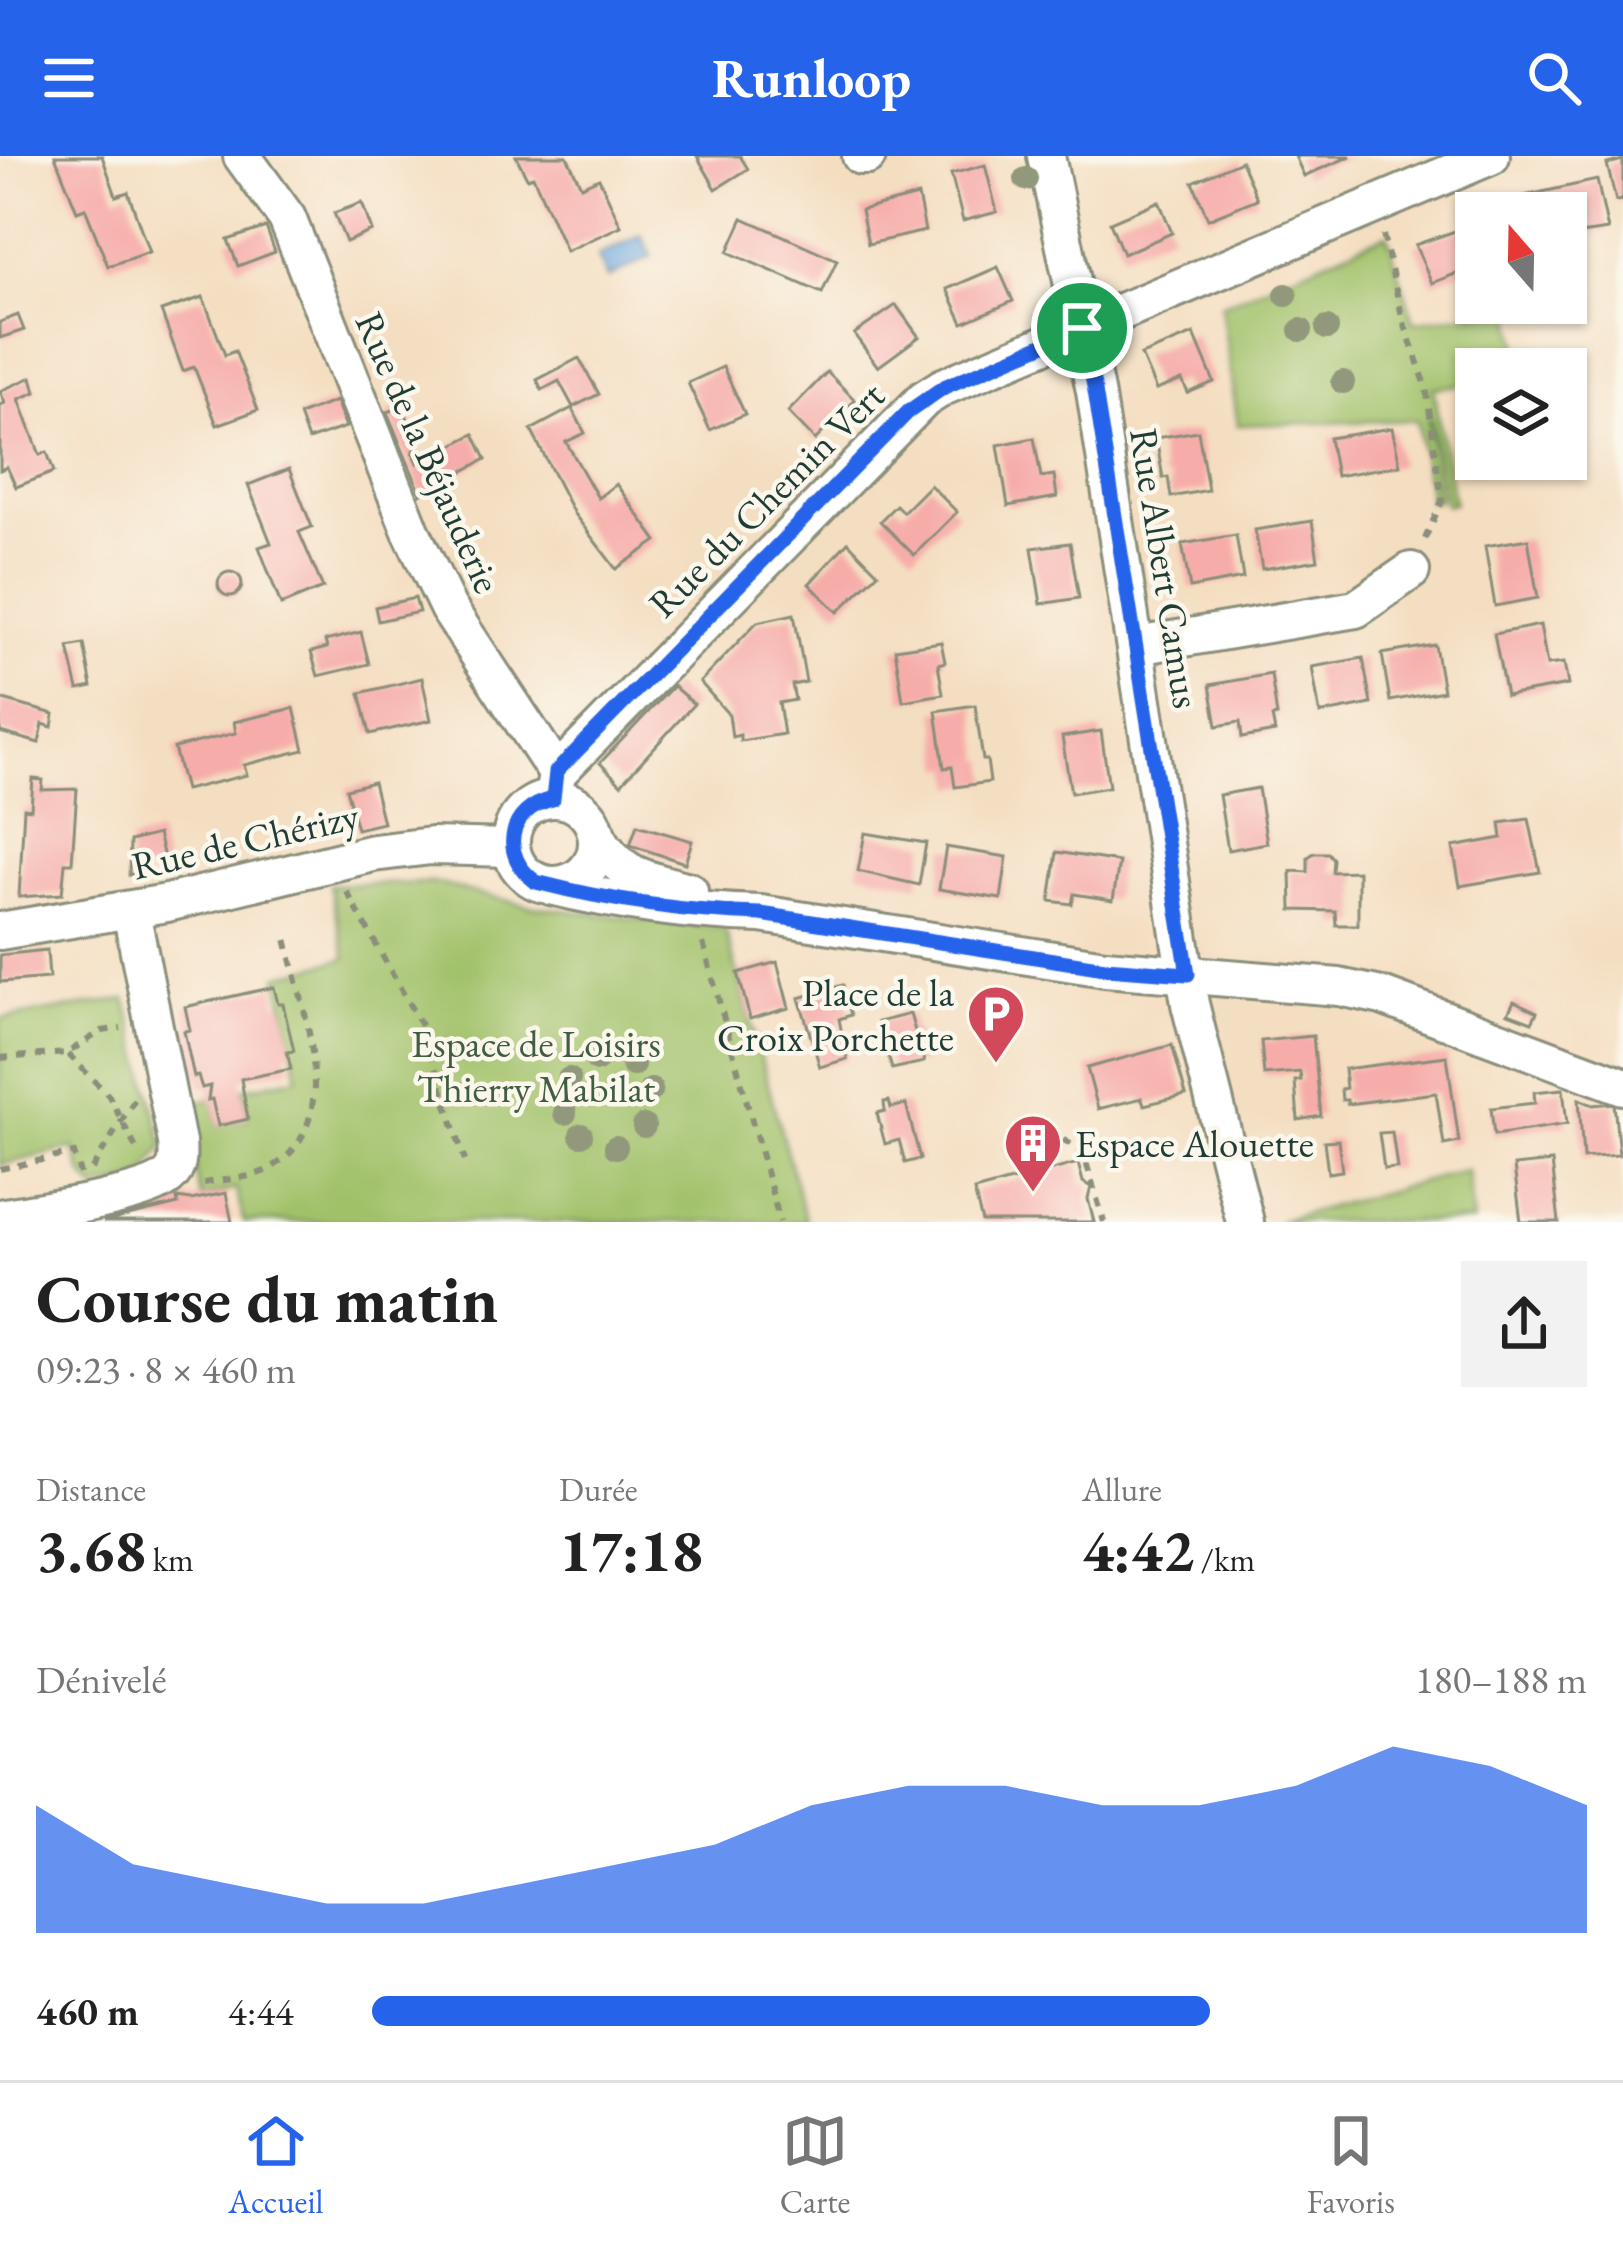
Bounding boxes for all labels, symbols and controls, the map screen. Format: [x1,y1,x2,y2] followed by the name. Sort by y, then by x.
[712,43,911,113] text: Runloop
[36,45,102,111] icon: menu
[1521,45,1587,111] icon: search
[1455,192,1587,324] north arrow
[1455,192,1587,480] map controls
[1031,277,1133,379] pin
[1049,295,1115,361] icon: arrive
[344,304,513,601] street label: Rue de la Béjauderie
[1455,348,1587,480] button: layers
[637,370,895,628] street label: Rue du Chemin Vert
[1118,424,1213,712] street label: Rue Albert Camus
[127,789,365,891] street label: Rue de Chérizy
[717,967,954,1063] place label: Place de la Croix Porchette
[965,983,1027,1065] parking icon: Place de la Croix Porchette
[411,1018,661,1114] park label: Espace de Loisirs Thierry Mabilat
[1002,1112,1064,1194] building icon: Espace Alouette
[1075,1118,1314,1169] place label: Espace Alouette
[36,1256,498,1342] text: Course du matin
[1461,1261,1587,1387] button: share
[36,1344,296,1395] text: 09:23 · 8 × 460 m
[36,1468,146,1511] text: Distance
[559,1468,638,1511] text: Durée
[1082,1468,1162,1511] text: Allure
[36,1511,146,1589] text: 3.68
[559,1511,703,1589] text: 17:18
[1082,1511,1194,1589] text: 4:42
[146,1538,194,1581] text: km
[1194,1538,1255,1581] text: /km
[36,1654,167,1705] text: Dénivelé
[1415,1654,1587,1705] text: 180–188 m
[36,1986,139,2037] text: 460 m
[228,1986,294,2037] text: 4:44
[228,2108,323,2223] tab: Accueil
[780,2108,851,2223] tab: Carte
[1307,2108,1395,2223] tab: Favoris

